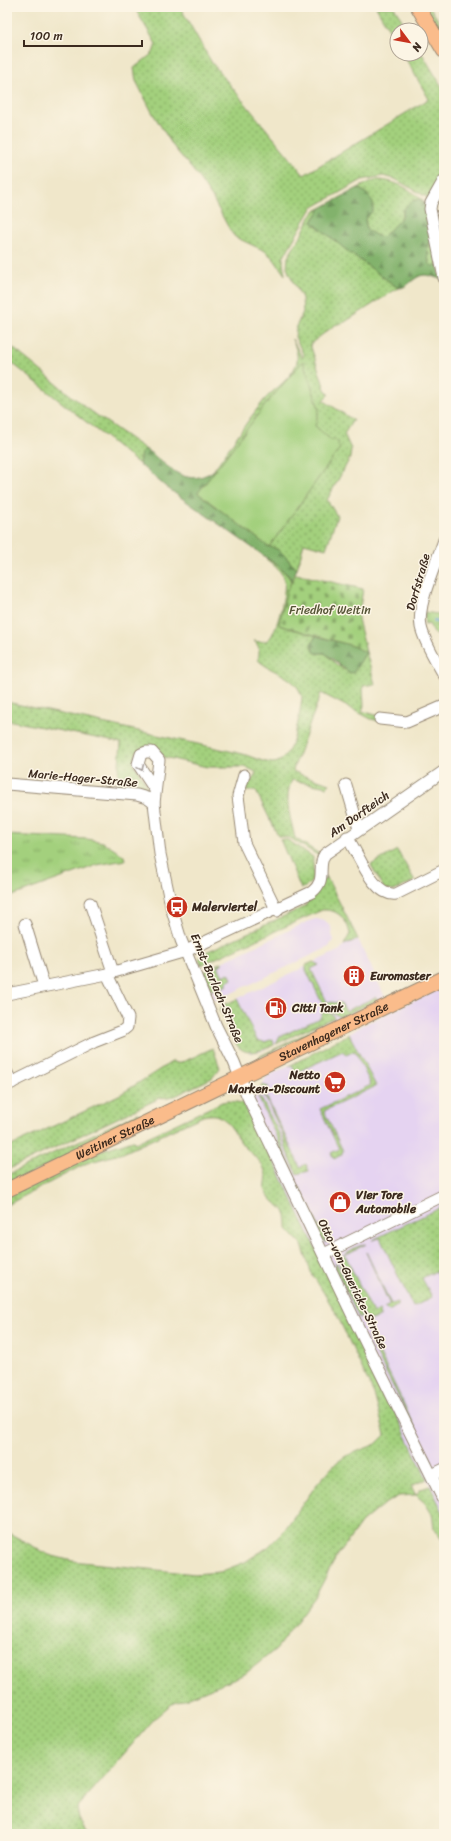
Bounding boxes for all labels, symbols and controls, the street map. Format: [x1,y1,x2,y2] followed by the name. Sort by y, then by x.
[24,22,142,48] scale bar
[389,22,429,62] north arrow
[30,25,63,47] text: 100 m
[407,38,428,56] text: N
[399,551,437,613] street label: Dorfstraße
[289,599,371,621] park label: Friedhof Weitin
[27,762,139,794] street label: Marie-Hager-Straße
[136,763,144,771] one-way arrow
[323,785,394,844] street label: Am Dorfteich
[164,894,190,920] bus stop icon: Malerviertel
[191,896,258,918] place label: Malerviertel
[184,930,250,1046] street label: Ernst-Barlach-Straße
[341,963,367,989] building icon: Euromaster
[370,965,432,987] place label: Euromaster
[263,995,289,1021] fuel station icon: Citti Tank
[275,995,393,1068] street label: Stavenhagener Straße
[291,997,344,1019] place label: Citti Tank
[227,1064,321,1100] place label: Netto Marken-Discount
[322,1069,348,1095] supermarket icon: Netto Marken-Discount
[72,1109,159,1166] street label: Weitiner Straße
[355,1184,417,1220] place label: Vier Tore Automobile
[327,1189,353,1215] shop icon: Vier Tore Automobile
[312,1215,394,1353] street label: Otto-von-Guericke-Straße

